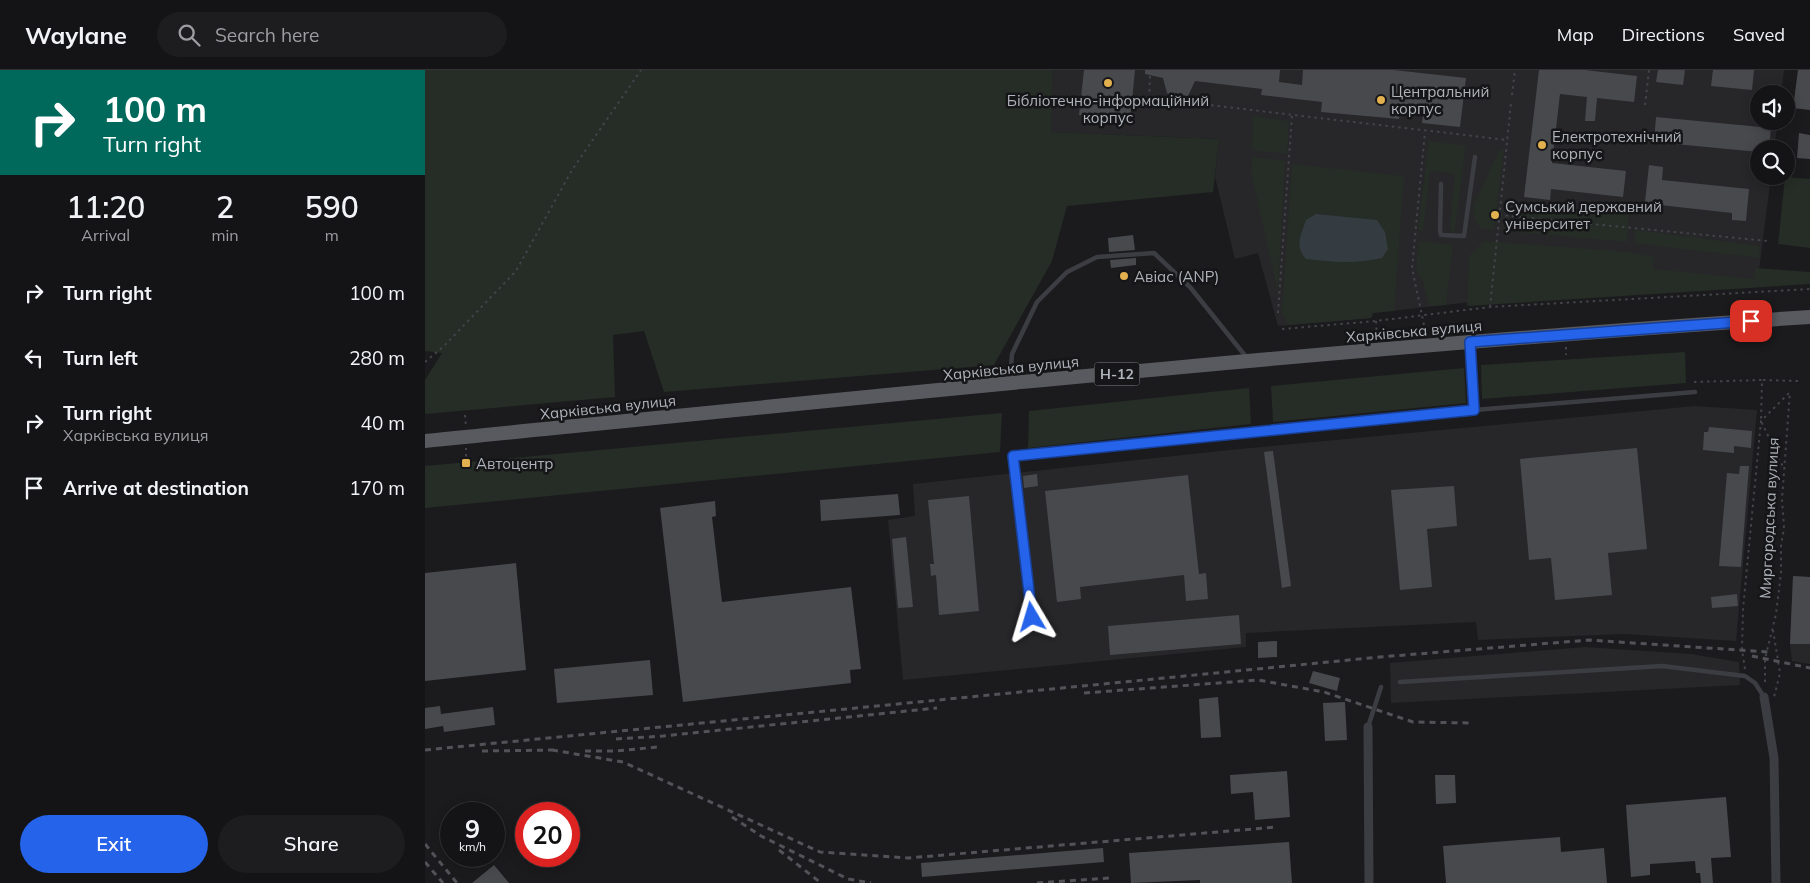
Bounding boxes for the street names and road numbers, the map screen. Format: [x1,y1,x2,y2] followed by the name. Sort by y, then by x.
[1345,316,1483,346] street label: Харківська вулиця
[942,351,1080,385] street label: Харківська вулиця
[1095,362,1139,386] road number: Н-12
[539,390,677,424] street label: Харківська вулиця
[1755,437,1783,599] street label: Миргородська вулиця

